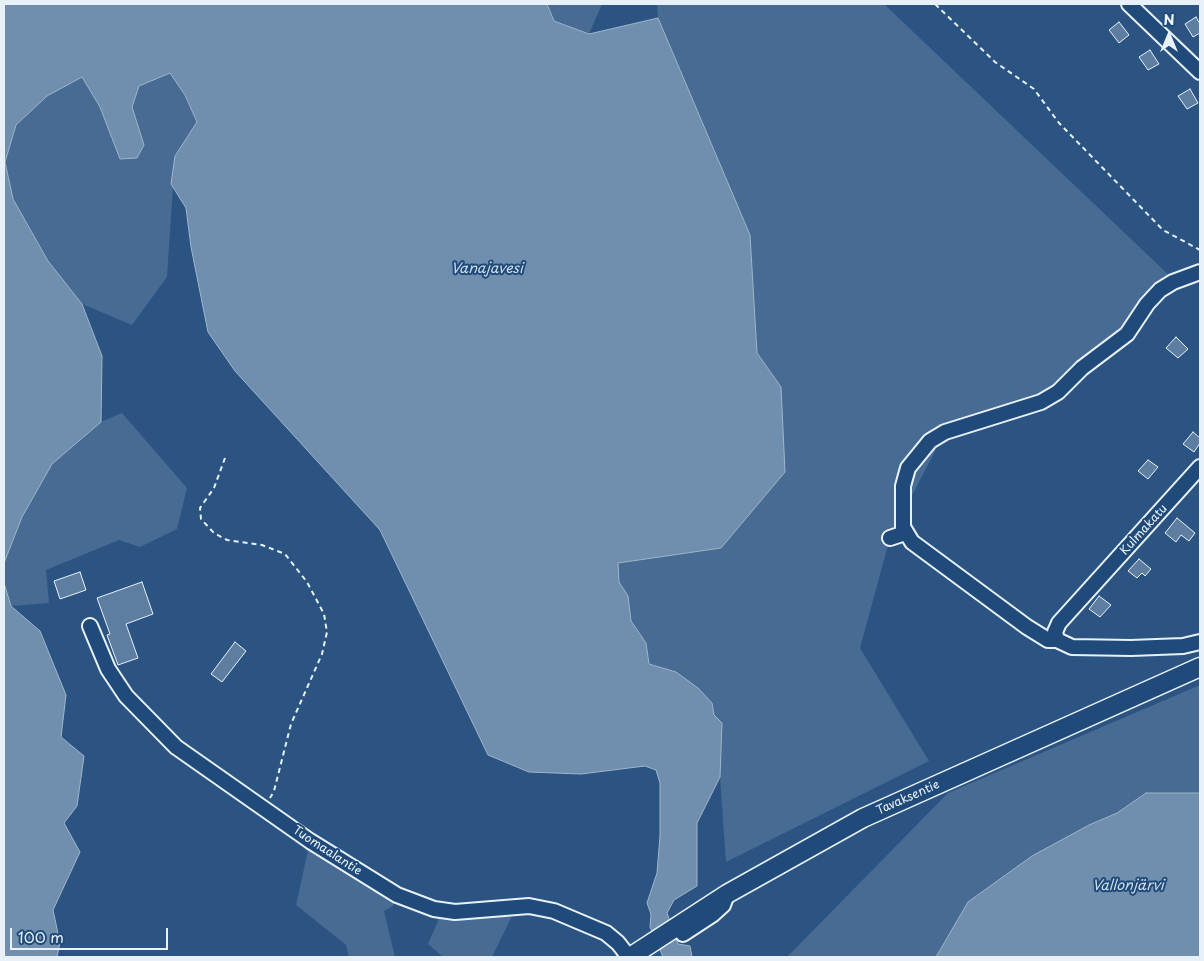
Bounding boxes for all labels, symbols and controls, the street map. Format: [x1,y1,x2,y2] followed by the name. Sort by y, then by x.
[1163,9,1175,30] text: N
[1144,10,1194,60] north arrow
[451,261,523,277] water label: Vanajavesi
[1117,502,1171,558] street label: Kulmakatu
[874,778,942,818] street label: Tavaksentie
[290,823,364,879] street label: Tuomaalantie
[1092,878,1164,894] water label: Vallonjärvi
[12,918,170,950] scale bar
[18,925,64,948] text: 100 m

